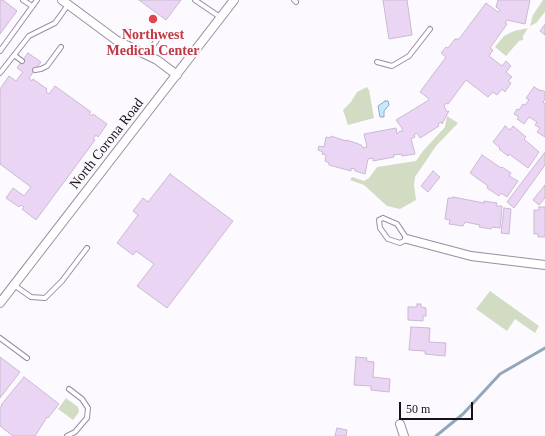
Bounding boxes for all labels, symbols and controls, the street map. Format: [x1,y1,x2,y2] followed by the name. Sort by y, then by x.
[147,13,159,25] marker: Northwest Medical Center
[107,27,199,60] place label: Northwest Medical Center
[66,95,148,193] street label: North Corona Road
[401,394,475,420] scale bar
[406,402,430,416] text: 50 m

